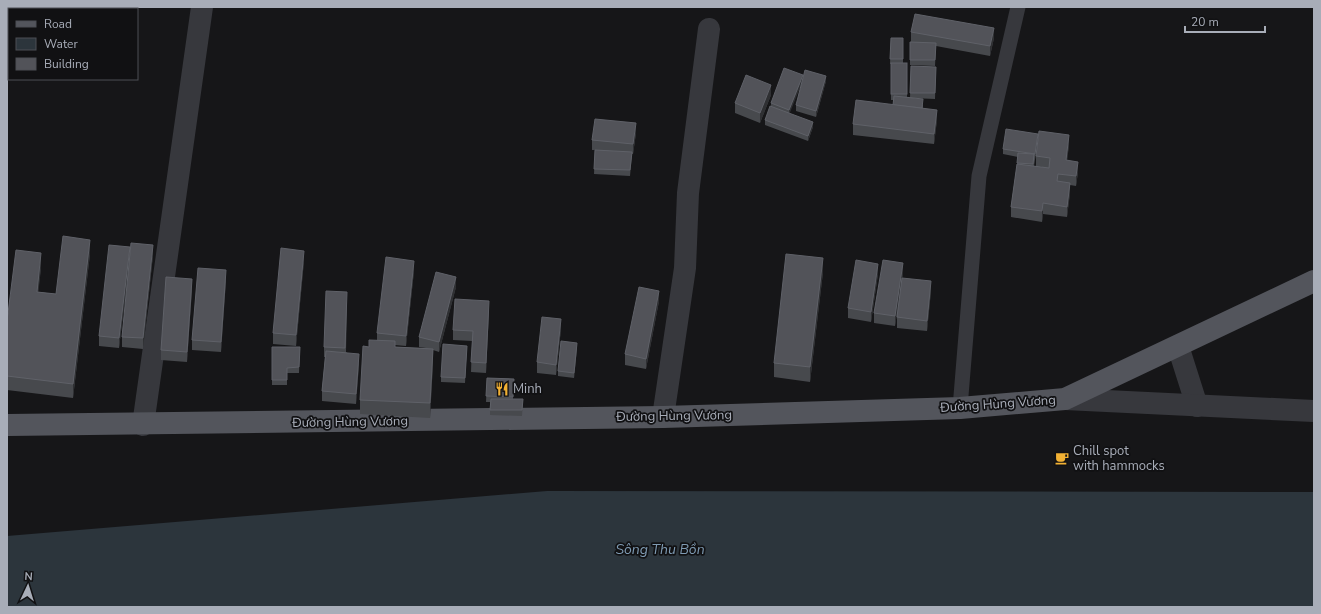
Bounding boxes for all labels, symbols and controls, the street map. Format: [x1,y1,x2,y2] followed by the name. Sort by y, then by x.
[8,8,138,80] legend
[1185,8,1265,34] scale bar
[1191,14,1219,30] text: 20 m
[44,16,72,32] text: Road
[44,36,78,52] text: Water
[44,56,89,72] text: Building
[513,380,542,398] place label: Minh
[494,381,510,397] restaurant icon: Minh
[939,391,1056,417] street label: Đường Hùng Vương
[615,406,732,426] street label: Đường Hùng Vương
[291,412,408,432] street label: Đường Hùng Vương
[1073,442,1165,475] place label: Chill spot with hammocks
[1054,450,1070,466] cafe icon: Chill spot with hammocks
[615,540,705,559] water label: Sông Thu Bồn
[8,566,48,606] north arrow
[24,569,33,584] text: N

